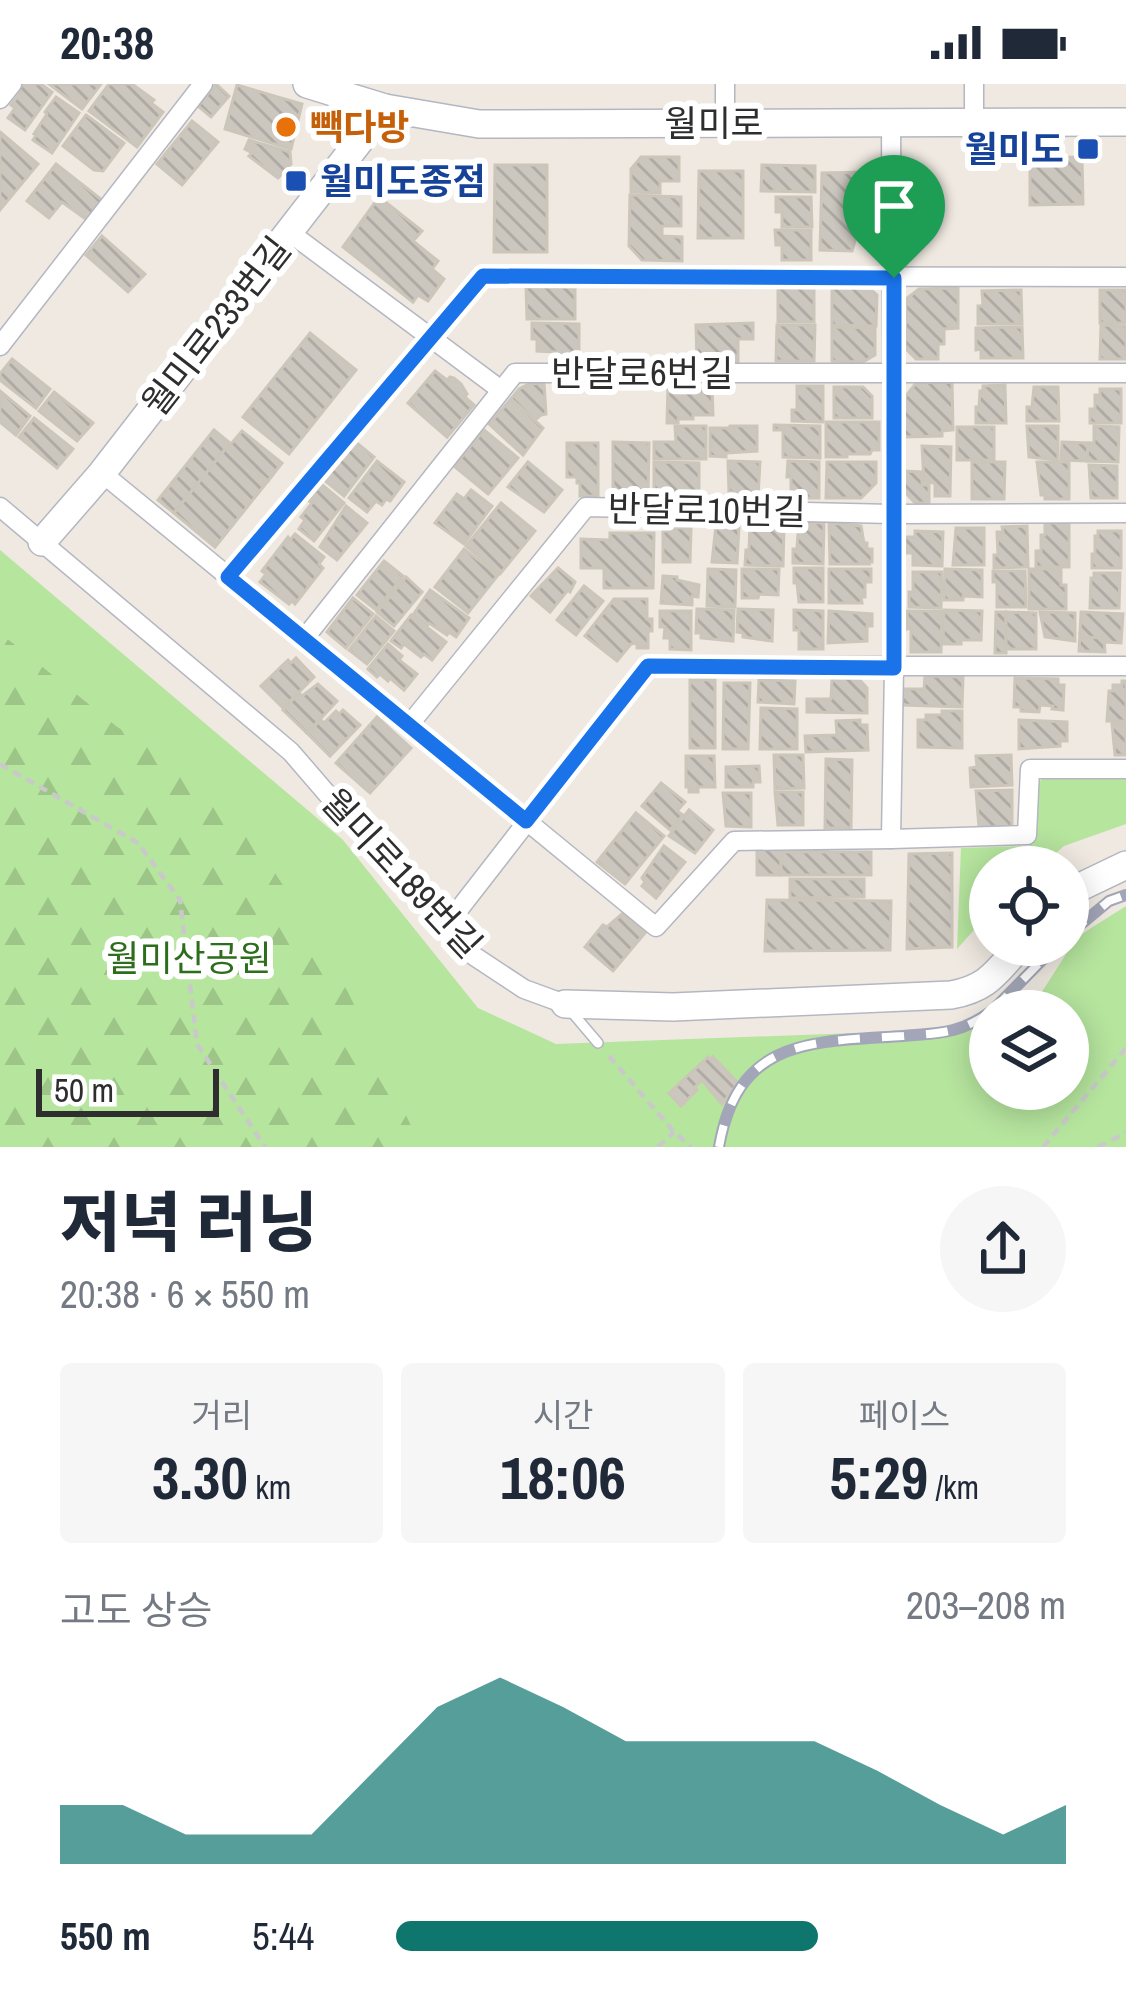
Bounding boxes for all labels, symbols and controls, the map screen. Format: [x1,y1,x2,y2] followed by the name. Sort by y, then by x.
[60,12,154,73] text: 20:38
[664,99,764,147] street label: 월미로
[310,103,409,151] place label: 빽다방
[273,114,299,140] marker: 빽다방
[965,125,1064,173] place label: 월미도
[1075,136,1101,162] marker: 월미도
[843,155,945,278] pin
[320,157,486,205] place label: 월미도종점
[283,168,309,194] marker: 월미도종점
[861,173,927,239] icon: arrive
[131,227,301,425] street label: 월미로233번길
[551,349,733,397] street label: 반달로6번길
[607,484,807,536] street label: 반달로10번길
[311,778,493,968] street label: 월미로189번길
[969,846,1089,1110] map controls
[969,846,1089,966] button: locate
[106,934,272,982] park label: 월미산공원
[969,990,1089,1110] button: layers
[36,1063,219,1116] scale bar
[54,1068,114,1112] text: 50 m
[60,1178,318,1267] text: 저녁 러닝
[940,1186,1066,1312] button: share
[60,1268,310,1320] text: 20:38 · 6 × 550 m
[191,1393,252,1437] text: 거리
[533,1393,593,1437] text: 시간
[859,1393,950,1437] text: 페이스
[152,1437,248,1518] text: 3.30
[500,1437,626,1518] text: 18:06
[830,1437,928,1518] text: 5:29
[248,1465,291,1509] text: km
[928,1465,979,1509] text: /km
[906,1579,1066,1631] text: 203–208 m
[60,1584,212,1636] text: 고도 상승
[60,1910,151,1962] text: 550 m
[252,1910,314,1962] text: 5:44

